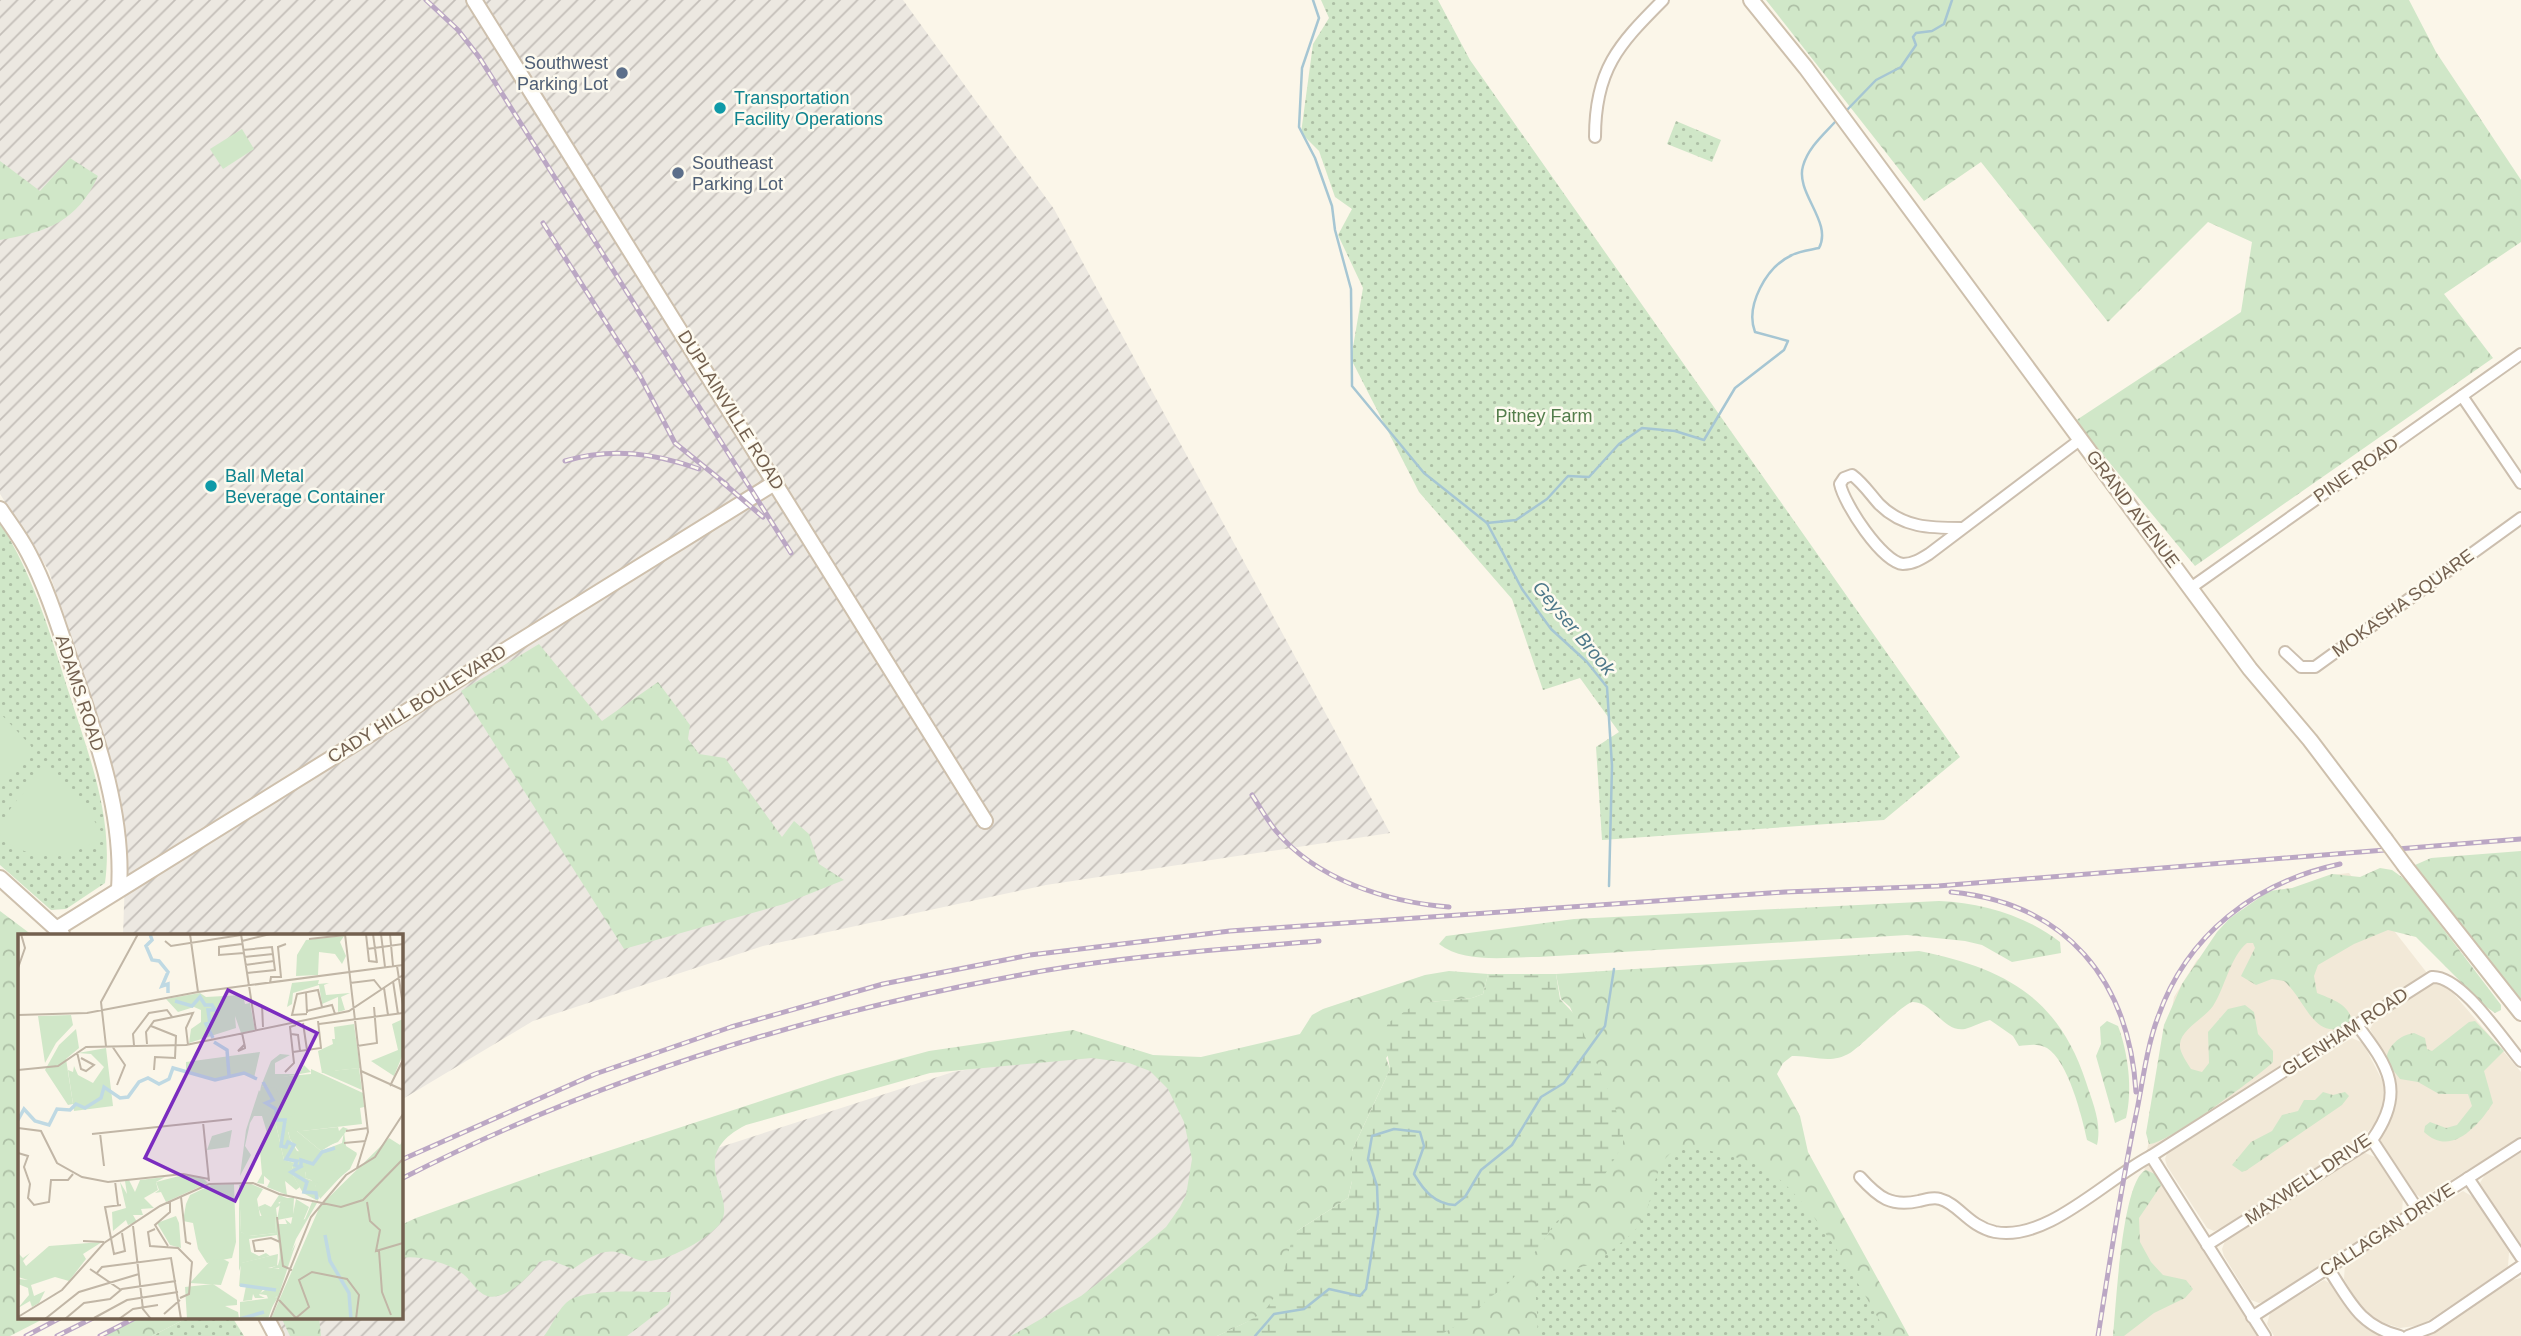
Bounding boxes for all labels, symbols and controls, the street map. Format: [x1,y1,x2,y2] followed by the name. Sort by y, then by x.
[517,53,608,94] place label: Southwest Parking Lot
[614,65,630,81] marker: Southwest Parking Lot
[734,88,883,129] place label: Transportation Facility Operations
[712,100,728,116] marker: Transportation Facility Operations
[692,153,783,194] place label: Southeast Parking Lot
[670,165,686,181] marker: Southeast Parking Lot
[674,327,788,493] street label: DUPLAINVILLE ROAD
[1495,406,1593,426] park label: Pitney Farm
[2310,433,2402,507] street label: PINE ROAD
[2082,446,2184,572] street label: GRAND AVENUE
[225,466,385,507] place label: Ball Metal Beverage Container
[203,478,219,494] marker: Ball Metal Beverage Container
[2328,545,2478,661] street label: MOKASHA SQUARE
[1529,577,1620,680] water label: Geyser Brook
[52,632,108,754] street label: ADAMS ROAD
[324,641,510,767] street label: CADY HILL BOULEVARD
[18,934,402,1318] inset map
[2278,984,2412,1080] street label: GLENHAM ROAD
[2241,1130,2375,1228] street label: MAXWELL DRIVE
[2316,1179,2458,1281] street label: CALLAGAN DRIVE

